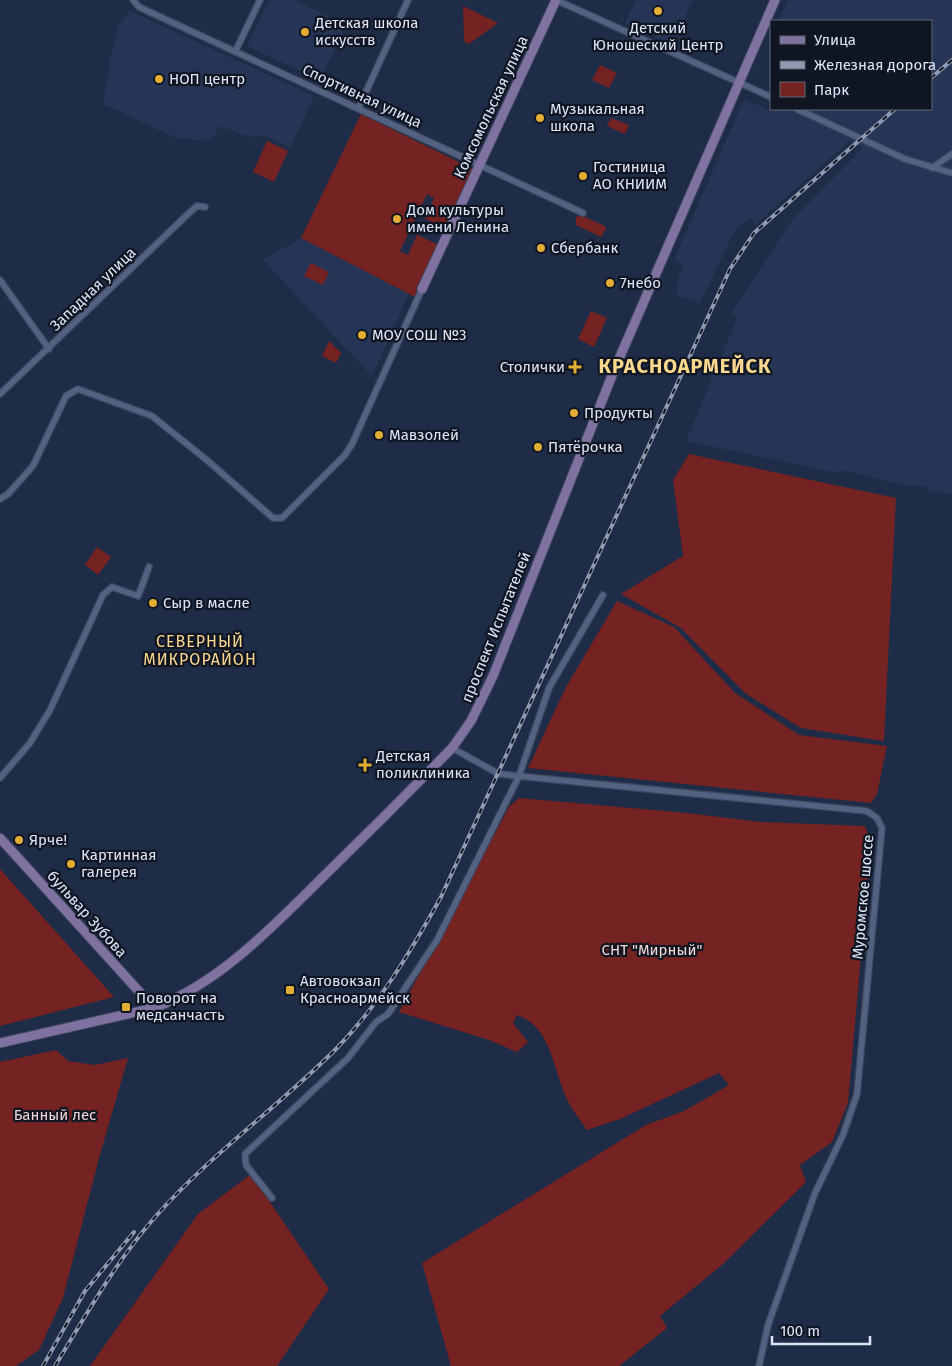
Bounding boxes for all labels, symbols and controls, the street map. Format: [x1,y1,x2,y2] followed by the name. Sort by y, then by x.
[652,5,664,17] marker: Детский Юношеский Центр
[314,14,419,49] place label: Детская школа искусств
[593,19,723,54] place label: Детский Юношеский Центр
[770,20,932,110] legend
[299,26,311,38] marker: Детская школа искусств
[814,31,856,49] text: Улица
[450,33,532,181] street label: Комсомольская улица
[814,56,936,74] text: Железная дорога
[299,60,425,132] street label: Спортивная улица
[169,70,245,88] place label: НОП центр
[153,73,165,85] marker: НОП центр
[814,81,849,99] text: Парк
[550,100,645,135] place label: Музыкальная школа
[534,112,546,124] marker: Музыкальная школа
[593,158,667,193] place label: Гостиница АО КНИИМ
[577,170,589,182] marker: Гостиница АО КНИИМ
[406,201,509,236] place label: Дом культуры имени Ленина
[391,213,403,225] marker: Дом культуры имени Ленина
[551,239,619,257] place label: Сбербанк
[535,242,547,254] marker: Сбербанк
[46,243,140,335] street label: Западная улица
[620,274,661,292] place label: 7небо
[604,277,616,289] marker: 7небо
[372,326,466,344] place label: МОУ СОШ №3
[356,329,368,341] marker: МОУ СОШ №3
[599,354,771,378] district label: КРАСНОАРМЕЙСК
[500,358,565,376] place label: Столички
[569,361,581,373] marker: Столички
[584,404,653,422] place label: Продукты
[568,407,580,419] marker: Продукты
[389,426,459,444] place label: Мавзолей
[373,429,385,441] marker: Мавзолей
[548,438,623,456] place label: Пятёрочка
[532,441,544,453] marker: Пятёрочка
[458,549,534,705] street label: проспект Испытателей
[163,594,250,612] place label: Сыр в масле
[147,597,159,609] marker: Сыр в масле
[143,632,257,669] district label: СЕВЕРНЫЙ МИКРОРАЙОН
[375,747,470,782] place label: Детская поликлиника
[358,758,372,772] marker: Детская поликлиника
[29,831,67,849] place label: Ярче!
[13,834,25,846] marker: Ярче!
[849,834,877,960] street label: Муромское шоссе
[81,846,156,881] place label: Картинная галерея
[65,858,77,870] marker: Картинная галерея
[43,867,131,961] street label: бульвар Зубова
[602,941,702,959] park label: СНТ "Мирный"
[300,972,410,1007] place label: Автовокзал Красноармейск
[284,984,296,996] marker: Автовокзал Красноармейск
[136,989,225,1024] place label: Поворот на медсанчасть
[120,1001,132,1013] marker: Поворот на медсанчасть
[14,1106,96,1124] park label: Банный лес
[772,1314,870,1346] scale bar
[780,1322,820,1340] text: 100 m

